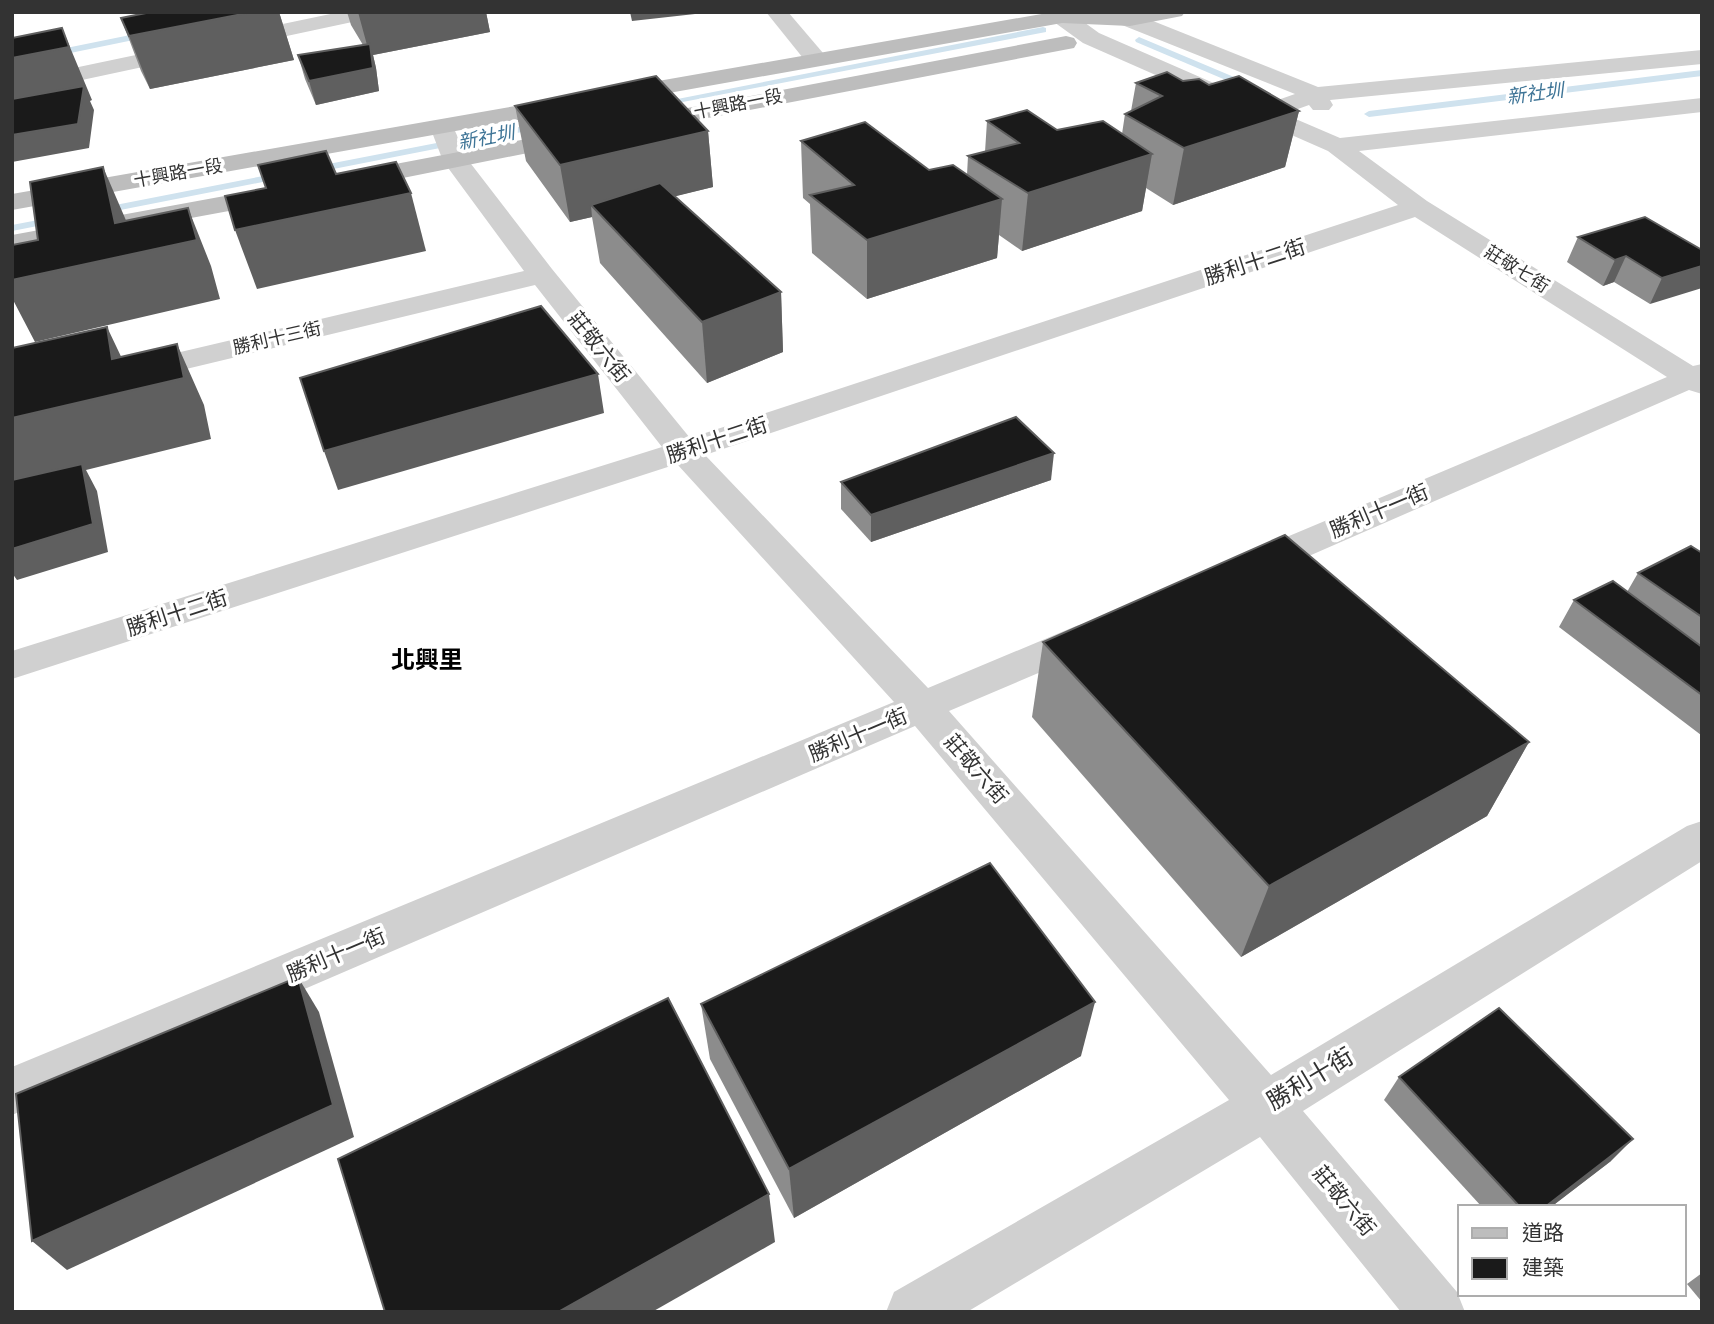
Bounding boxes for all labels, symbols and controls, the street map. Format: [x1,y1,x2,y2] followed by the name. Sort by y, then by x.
[1505,78,1568,108] water label: 新社圳
[692,85,784,122] street label: 十興路一段
[456,120,519,154] water label: 新社圳
[132,154,224,191] street label: 十興路一段
[1201,234,1309,290] street label: 勝利十二街
[1481,241,1553,297] street label: 莊敬七街
[563,307,635,387] street label: 莊敬六街
[231,317,323,358] street label: 勝利十三街
[663,412,771,468] street label: 勝利十二街
[1326,479,1432,543] street label: 勝利十一街
[123,585,231,641] street label: 勝利十二街
[391,646,463,674] district label: 北興里
[805,703,911,767] street label: 勝利十一街
[939,729,1013,809] street label: 莊敬六街
[283,923,389,987] street label: 勝利十一街
[1262,1042,1358,1116] street label: 勝利十街
[1308,1161,1380,1241] street label: 莊敬六街
[1458,1205,1686,1296] legend
[1522,1221,1564,1245] text: 道路
[1522,1256,1564,1280] text: 建築

